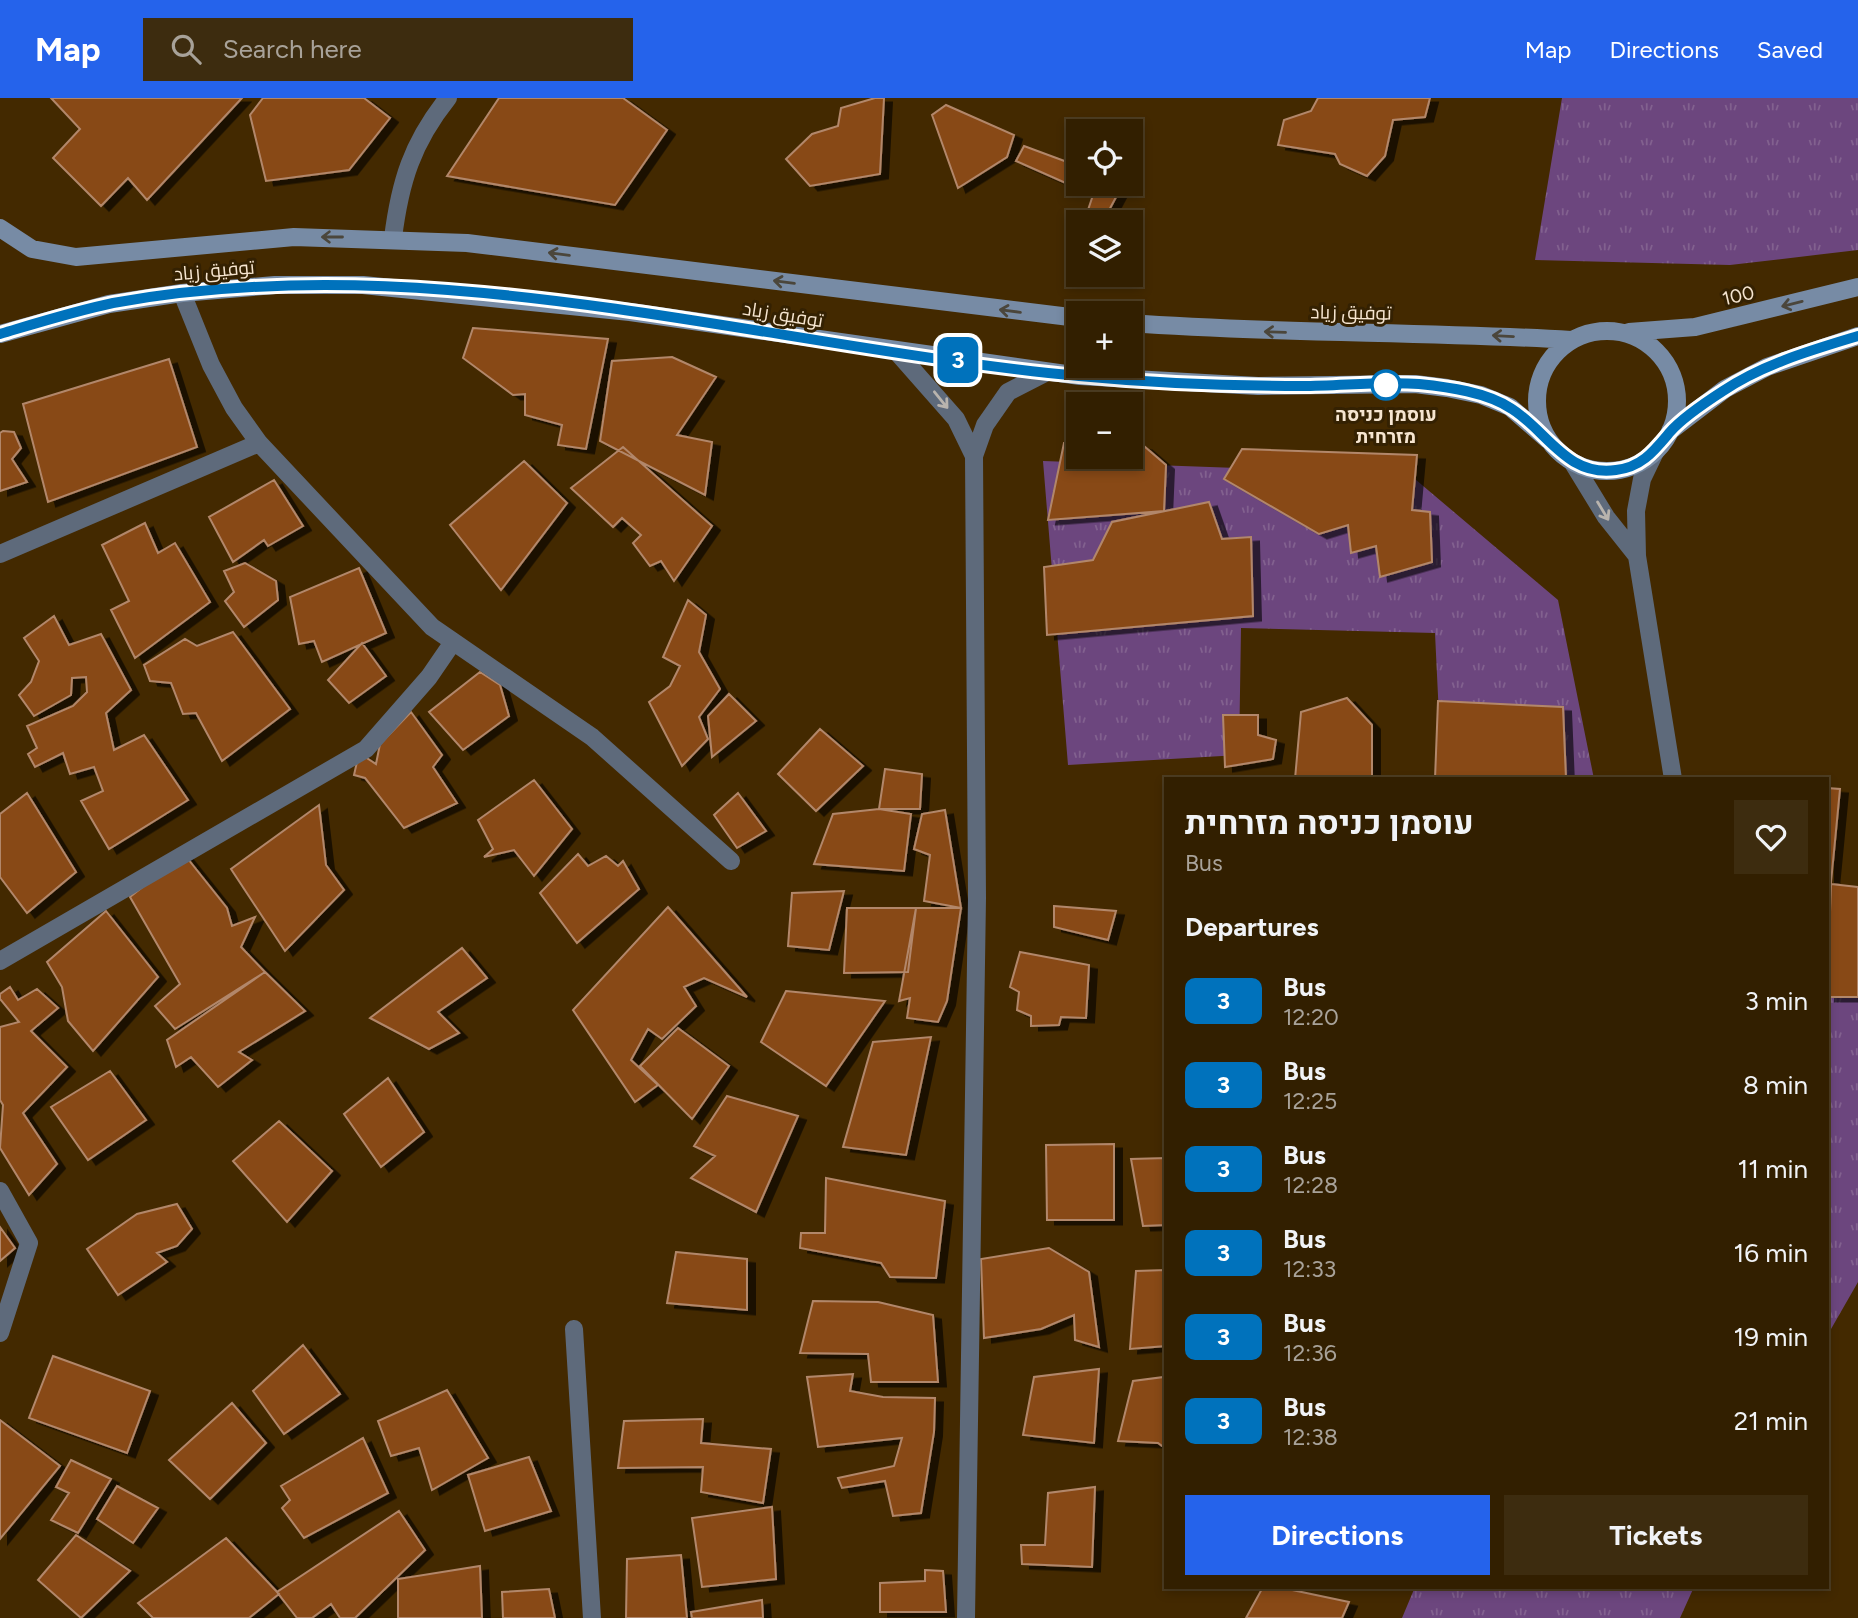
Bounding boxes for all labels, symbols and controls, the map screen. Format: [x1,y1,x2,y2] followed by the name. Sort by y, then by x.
[143,18,633,81] search box
[35,30,101,69] text: Map
[167,30,205,68] icon: search
[223,33,362,65] text: Search here
[1525,35,1571,64] text: Map
[1609,35,1719,64] text: Directions
[1757,35,1823,64] text: Saved
[1066,119,1143,469] map controls
[1066,119,1143,196] button: locate
[1066,210,1143,287] button: layers
[321,230,344,244] one-way arrow
[548,247,571,260] one-way arrow
[173,256,256,286] street label: توفيق زياد
[774,276,796,289] one-way arrow
[1720,281,1756,310] street label: 100
[741,297,825,333] street label: توفيق زياد
[1781,298,1804,311] one-way arrow
[1310,300,1392,326] street label: توفيق زياد
[1066,301,1143,378] button: +
[999,304,1022,317] one-way arrow
[1264,325,1287,338] one-way arrow
[1492,329,1514,342] one-way arrow
[935,337,981,383] line badge: 3
[951,345,965,374] text: 3
[1371,370,1401,400] marker: עוסמן כניסה מזרחית
[933,391,948,409] one-way arrow
[1066,392,1143,469] button: −
[1335,403,1437,448] place label: עוסמן כניסה מזרחית
[1596,500,1610,520] one-way arrow
[1734,800,1808,874] button: heart
[1185,803,1474,842] text: עוסמן כניסה מזרחית
[1185,849,1223,877] text: Bus
[1185,911,1319,943] text: Departures
[1283,971,1326,1003] text: Bus
[1745,985,1808,1017] text: 3 min
[1217,986,1230,1015] text: 3
[1283,1003,1339,1031] text: 12:20
[1283,1055,1326,1087] text: Bus
[1743,1069,1808,1101] text: 8 min
[1217,1070,1230,1099] text: 3
[1283,1087,1337,1115] text: 12:25
[1283,1139,1326,1171] text: Bus
[1737,1153,1808,1185] text: 11 min
[1217,1154,1230,1183] text: 3
[1283,1171,1338,1199] text: 12:28
[1283,1223,1326,1255] text: Bus
[1733,1237,1808,1269] text: 16 min
[1217,1238,1230,1267] text: 3
[1283,1255,1336,1283] text: 12:33
[1283,1307,1326,1339] text: Bus
[1733,1321,1808,1353] text: 19 min
[1217,1322,1230,1351] text: 3
[1283,1339,1337,1367] text: 12:36
[1283,1391,1326,1423] text: Bus
[1734,1405,1808,1437] text: 21 min
[1217,1406,1230,1435] text: 3
[1283,1423,1338,1451] text: 12:38
[1185,1495,1490,1575] button: Directions
[1504,1495,1808,1575] button: Tickets

